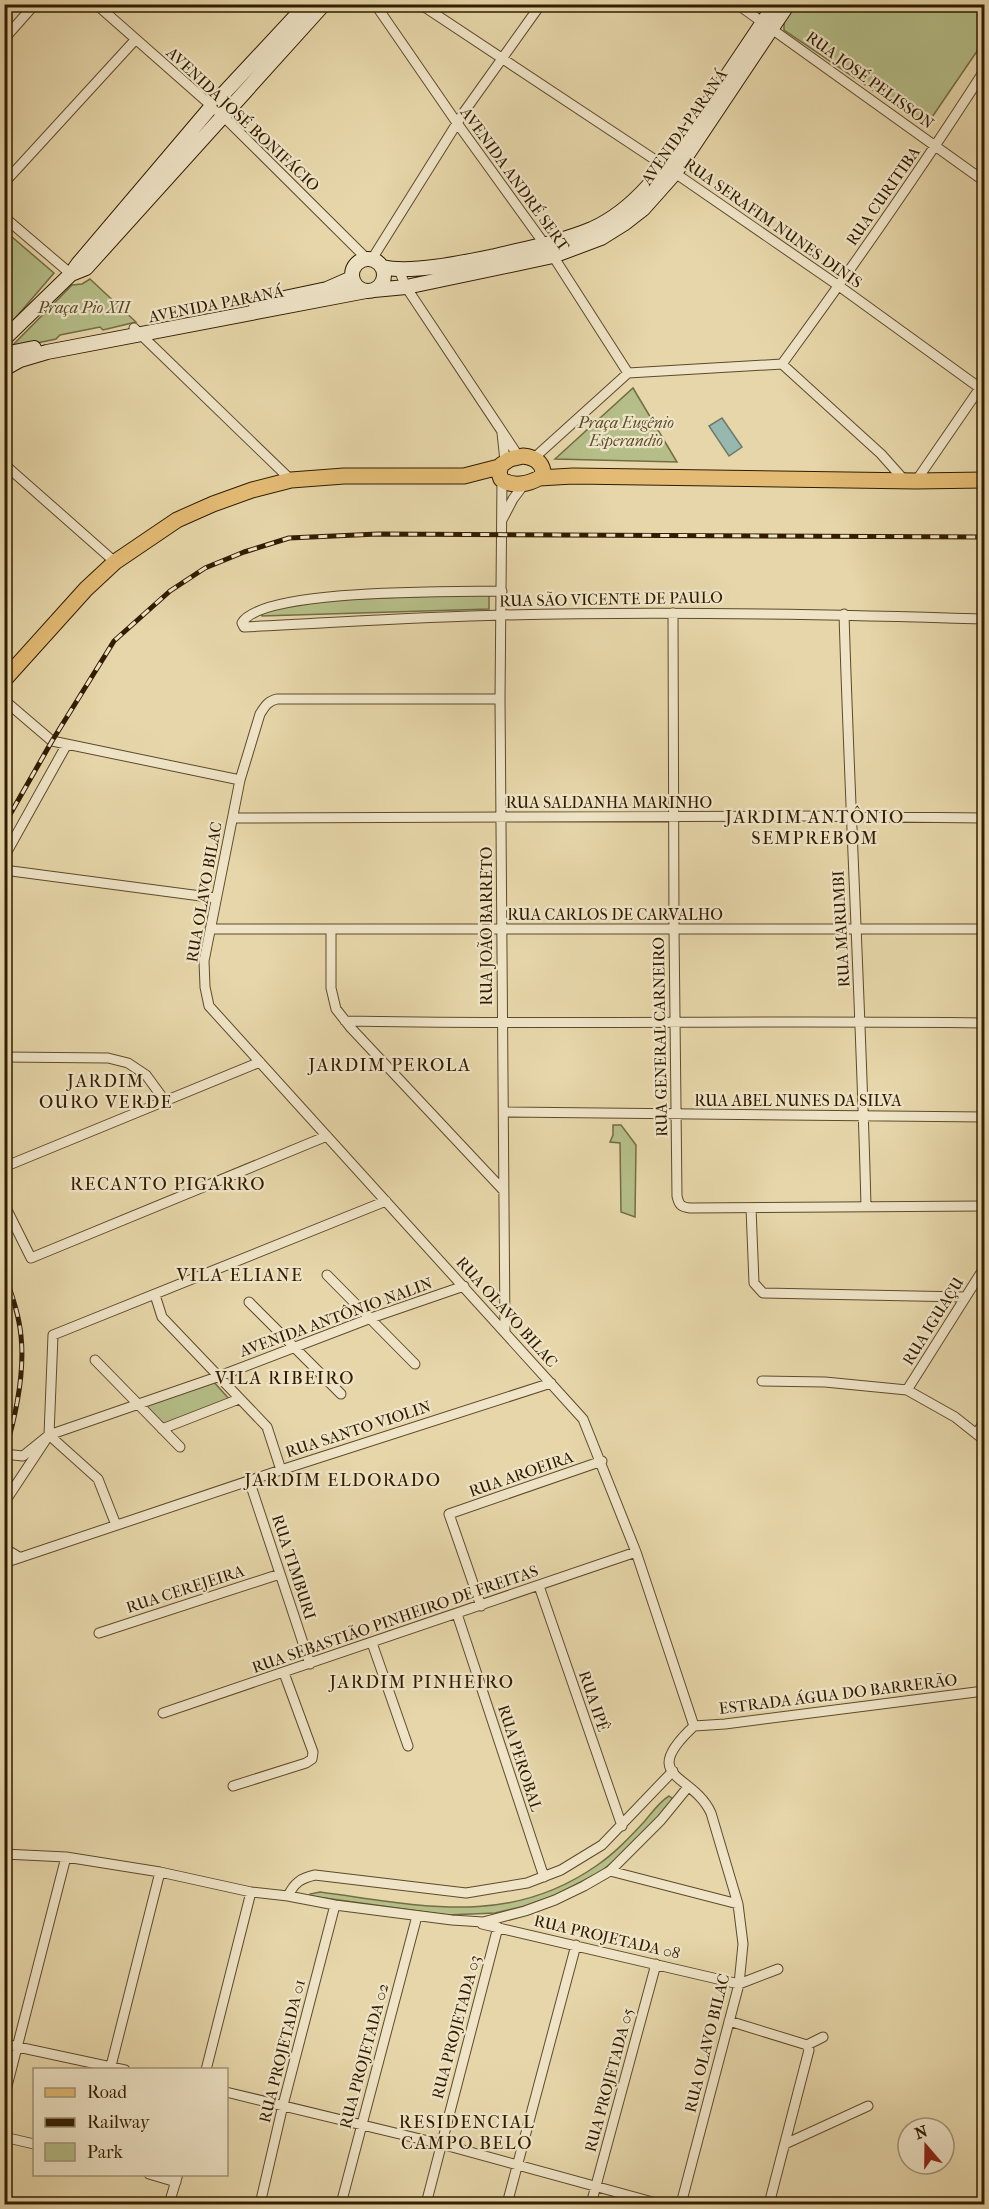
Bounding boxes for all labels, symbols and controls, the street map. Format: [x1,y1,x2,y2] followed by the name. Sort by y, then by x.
[802,26,938,133] street label: RUA JOSÉ PELISSON
[162,42,324,195] street label: AVENIDA JOSÉ BONIFÁCIO
[635,64,731,189] street label: AVENIDA PARANÁ
[456,102,574,255] street label: AVENIDA ANDRÉ SERT
[842,142,924,249] street label: RUA CURITIBA
[680,154,866,292] street label: RUA SERAFIM NUNES DINIS
[146,280,286,327] street label: AVENIDA PARANÁ
[37,298,132,317] park label: Praça Pio XII
[577,413,674,450] park label: Praça Eugênio Esperandio
[499,588,723,610] street label: RUA SÃO VICENTE DE PAULO
[506,793,712,812] street label: RUA SALDANHA MARINHO
[723,805,905,849] district label: JARDIM ANTÔNIO SEMPREBOM
[182,820,226,964] street label: RUA OLAVO BILAC
[477,847,496,1005] street label: RUA JOÃO BARRETO
[828,870,854,988] street label: RUA MARUMBI
[507,905,723,924] street label: RUA CARLOS DE CARVALHO
[649,937,671,1137] street label: RUA GENERAL CARNEIRO
[307,1055,471,1076] district label: JARDIM PEROLA
[39,1071,173,1113] district label: JARDIM OURO VERDE
[694,1091,902,1110] street label: RUA ABEL NUNES DA SILVA
[70,1174,266,1195] district label: RECANTO PIGARRO
[452,1253,562,1371] street label: RUA OLAVO BILAC
[175,1265,304,1286] district label: VILA ELIANE
[236,1272,435,1361] street label: AVENIDA ANTÔNIO NALIN
[898,1273,969,1369] street label: RUA IGUAÇU
[214,1368,355,1389] district label: VILA RIBEIRO
[283,1396,433,1462] street label: RUA SANTO VIOLIN
[466,1447,576,1501] street label: RUA AROEIRA
[242,1470,442,1491] district label: JARDIM ELDORADO
[268,1512,320,1622] street label: RUA TIMBURI
[123,1561,247,1617] street label: RUA CEREJEIRA
[249,1561,541,1677] street label: RUA SEBASTIÃO PINHEIRO DE FREITAS
[575,1668,614,1734] street label: RUA IPÊ
[717,1669,958,1718] street label: ESTRADA ÁGUA DO BARRERÃO
[327,1672,515,1693] district label: JARDIM PINHEIRO
[494,1702,546,1814] street label: RUA PEROBAL
[532,1911,682,1963] street label: RUA PROJETADA 08
[428,1953,484,2101] street label: RUA PROJETADA 03
[681,1972,733,2114] street label: RUA OLAVO BILAC
[255,1977,309,2125] street label: RUA PROJETADA 01
[335,1981,393,2131] street label: RUA PROJETADA 02
[581,2006,637,2154] street label: RUA PROJETADA 05
[33,2068,228,2176] legend
[87,2082,127,2103] text: Road
[87,2112,151,2133] text: Railway
[399,2112,535,2154] district label: RESIDENCIAL CAMPO BELO
[896,2116,956,2176] north arrow
[912,2121,931,2143] text: N
[87,2142,124,2163] text: Park

